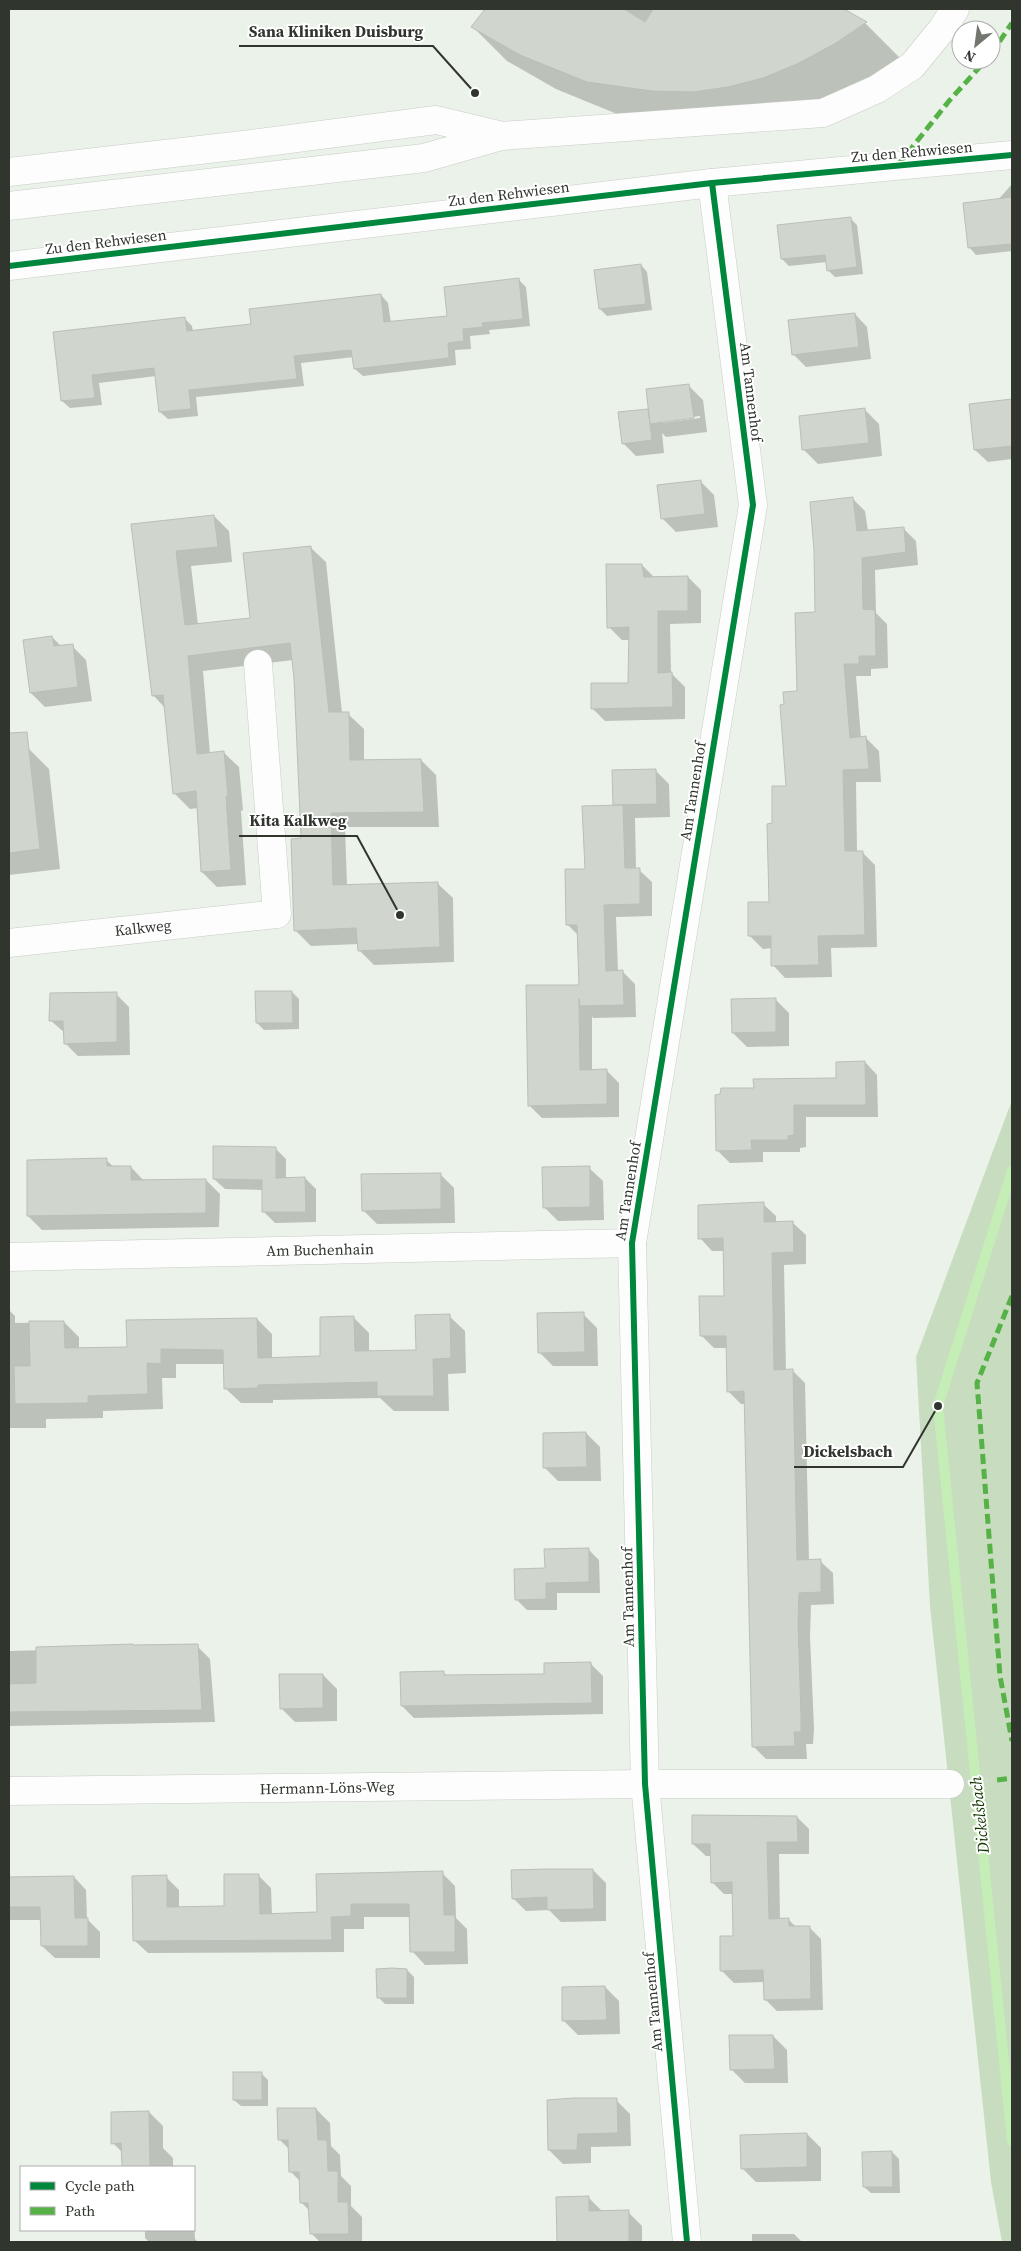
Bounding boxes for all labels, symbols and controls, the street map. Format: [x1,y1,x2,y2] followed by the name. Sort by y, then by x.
[239,15,433,46] callout: Sana Kliniken Duisburg
[249,20,423,42] text: Sana Kliniken Duisburg
[951,20,1001,70] north arrow
[960,45,979,68] text: N
[850,136,973,167] street label: Zu den Rehwiesen
[447,176,571,211] street label: Zu den Rehwiesen
[44,224,168,259] street label: Zu den Rehwiesen
[735,341,768,445] street label: Am Tannenhof
[674,738,711,842] street label: Am Tannenhof
[239,805,357,836] callout: Kita Kalkweg
[249,809,347,831] text: Kita Kalkweg
[114,914,172,941] street label: Kalkweg
[609,1138,646,1242] street label: Am Tannenhof
[266,1238,374,1261] street label: Am Buchenhain
[794,1436,903,1467] callout: Dickelsbach
[803,1440,893,1462] text: Dickelsbach
[616,1545,639,1647] street label: Am Tannenhof
[964,1775,994,1856] water label: Dickelsbach
[259,1776,395,1799] street label: Hermann-Löns-Weg
[638,1950,667,2053] street label: Am Tannenhof
[20,2166,195,2231] legend
[65,2175,135,2196] text: Cycle path
[65,2200,95,2221] text: Path

